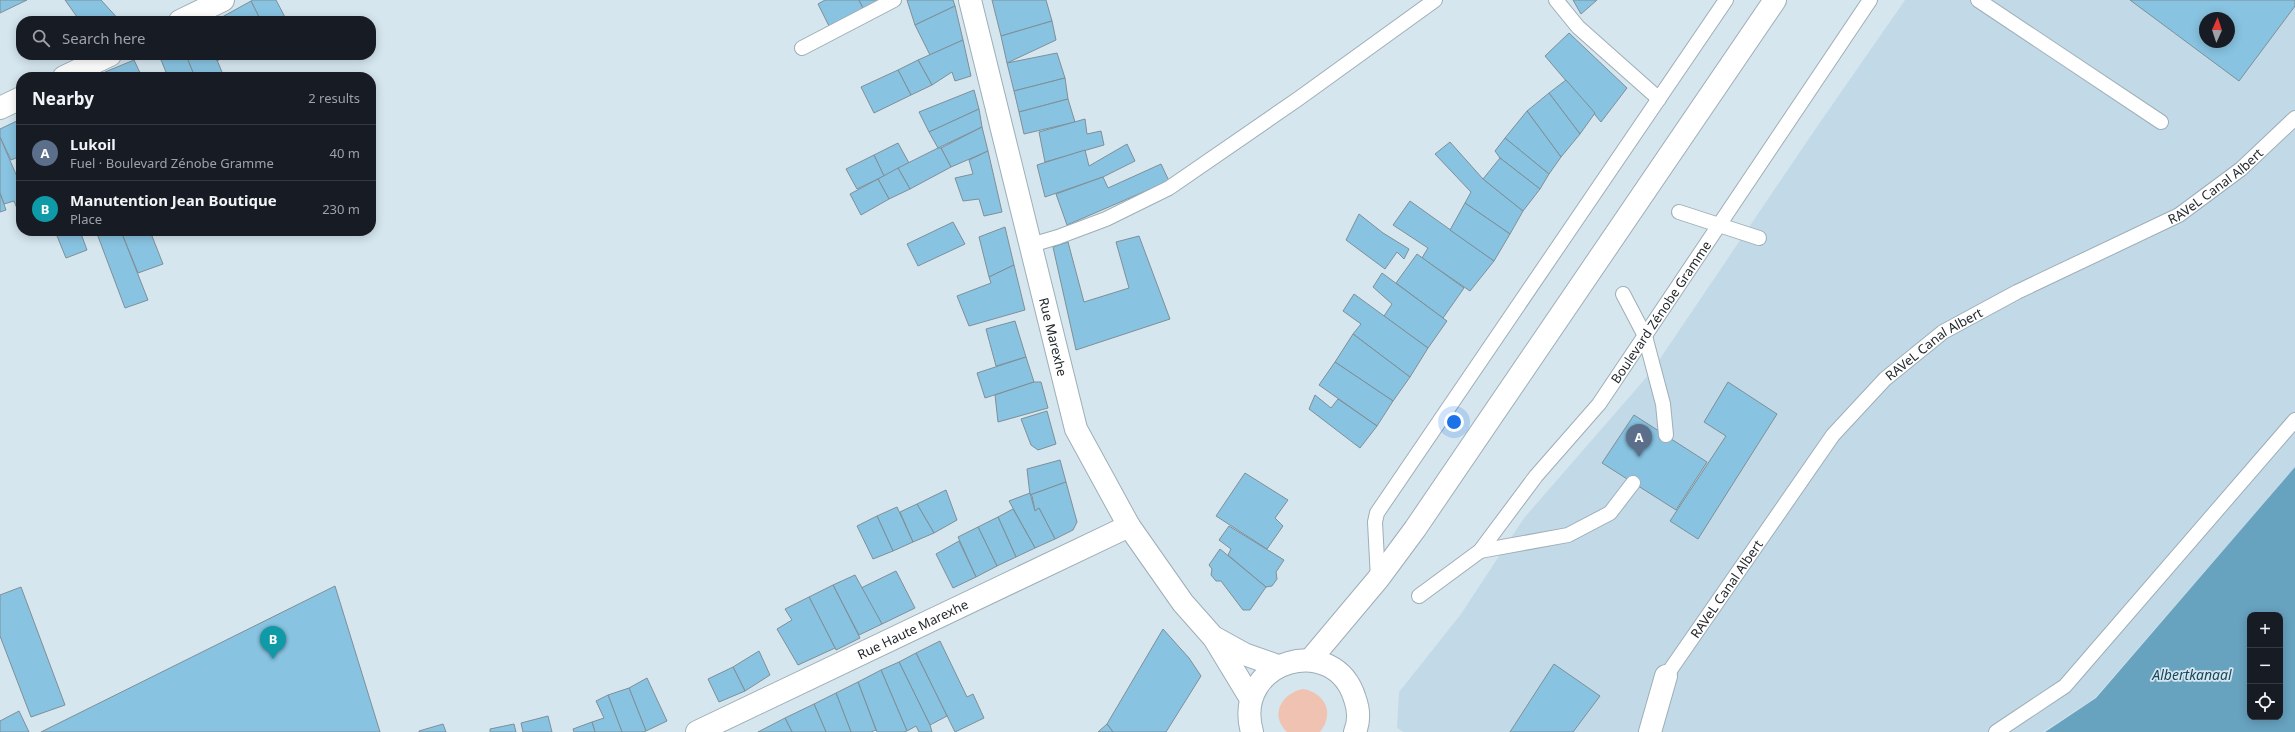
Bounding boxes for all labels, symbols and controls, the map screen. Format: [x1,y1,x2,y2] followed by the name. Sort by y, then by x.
[2199,12,2235,48] north arrow
[16,16,376,60] search box
[30,27,52,49] icon: search
[62,28,145,48] text: Search here
[32,87,94,110] text: Nearby
[308,89,360,107] text: 2 results
[70,134,116,154] text: Lukoil
[41,144,50,162] text: A
[330,144,360,162] text: 40 m
[2165,144,2267,228] street label: RAVeL Canal Albert
[70,154,274,172] text: Fuel · Boulevard Zénobe Gramme
[70,190,277,210] text: Manutention Jean Boutique
[41,200,49,218] text: B
[322,200,360,218] text: 230 m
[70,210,102,228] text: Place
[1606,237,1715,387] street label: Boulevard Zénobe Gramme
[1035,296,1072,378] street label: Rue Marexhe
[1881,303,1986,384] street label: RAVeL Canal Albert
[1444,412,1464,432] your location
[1626,424,1652,457] pin: A
[1686,536,1767,642] street label: RAVeL Canal Albert
[854,595,971,663] street label: Rue Haute Marexhe
[2247,612,2283,720] map controls
[2247,612,2283,648] button: +
[260,626,286,659] pin: B
[2247,648,2283,684] button: −
[2151,665,2232,684] water label: Albertkanaal
[2247,684,2283,720] button: locate

